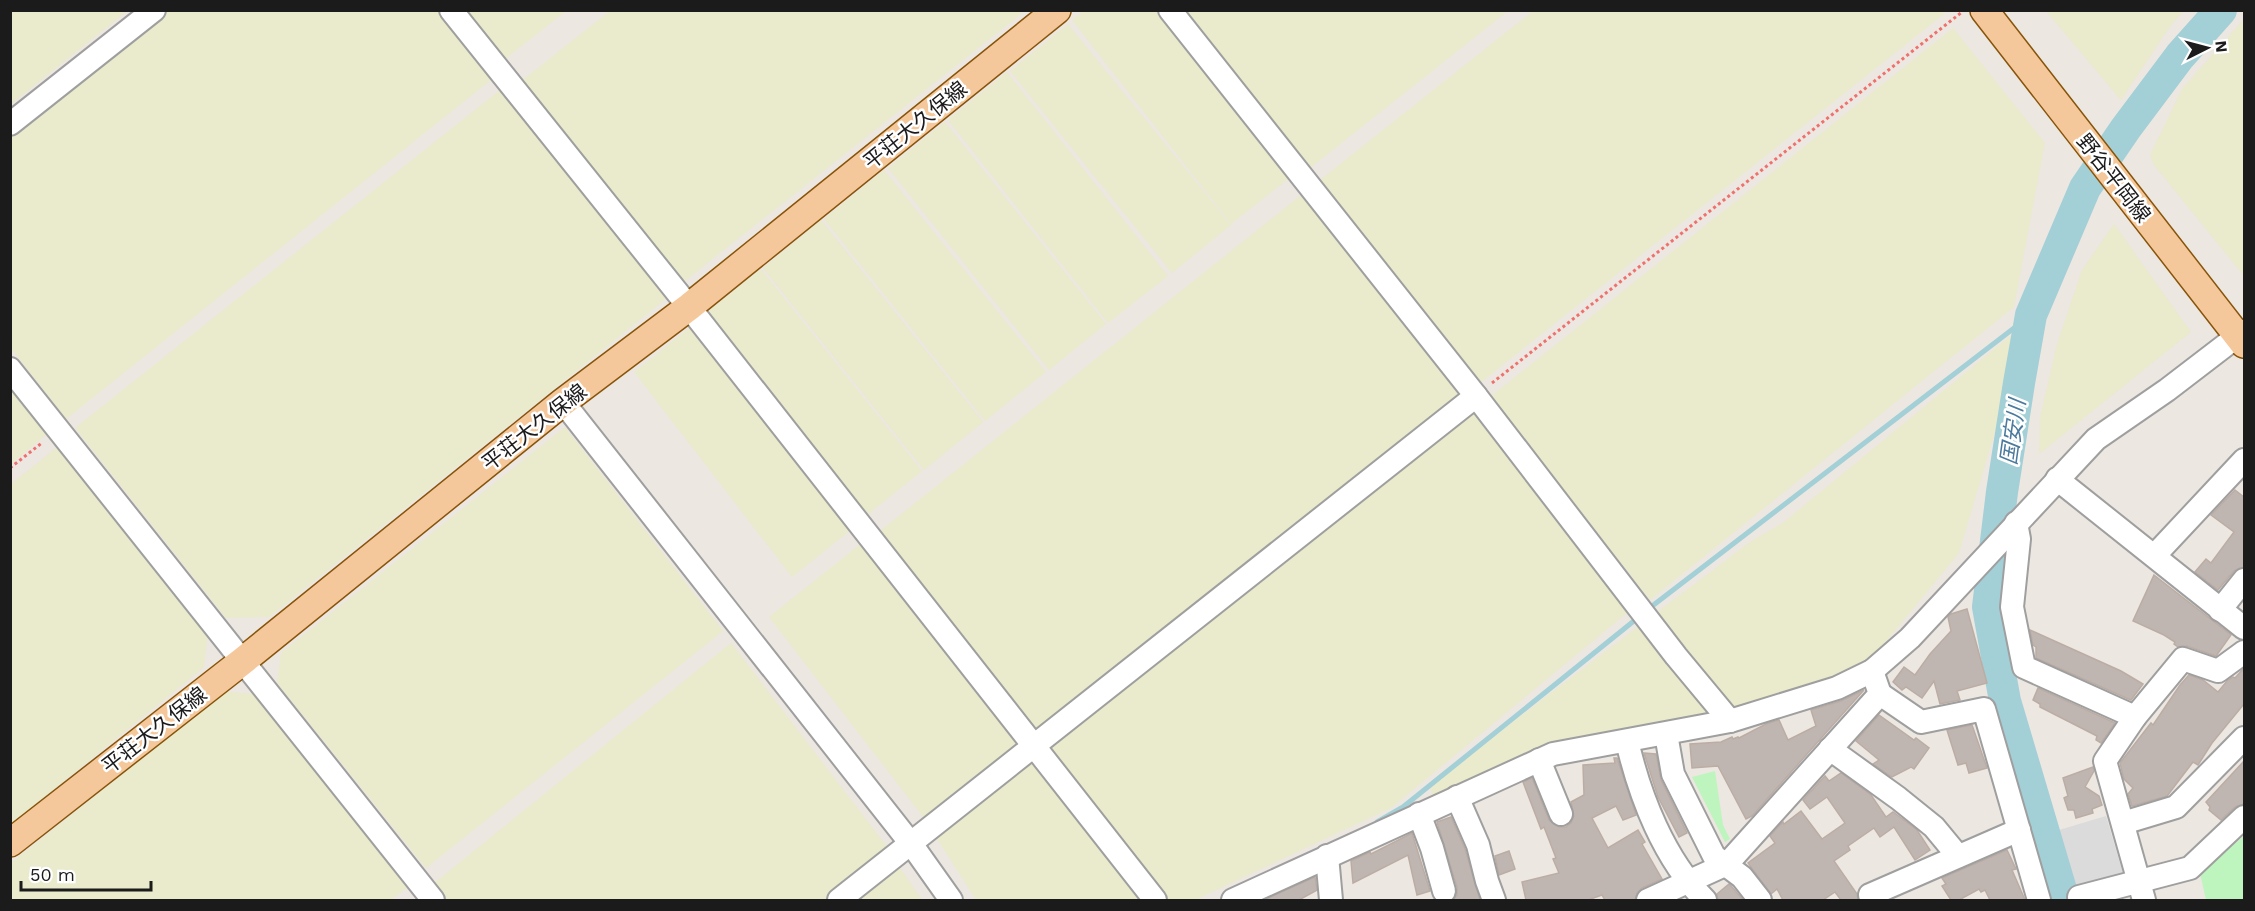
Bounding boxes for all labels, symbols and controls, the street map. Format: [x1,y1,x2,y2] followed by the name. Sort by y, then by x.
[2177,18,2237,78] north arrow
[2211,40,2231,53] text: N
[858,76,972,174] street label: 平荘大久保線
[2072,129,2156,227] street label: 野谷平岡線
[477,378,591,476] street label: 平荘大久保線
[1996,396,2030,466] water label: 国安川
[97,681,211,779] street label: 平荘大久保線
[21,854,152,892] scale bar
[30,864,75,885] text: 50 m

